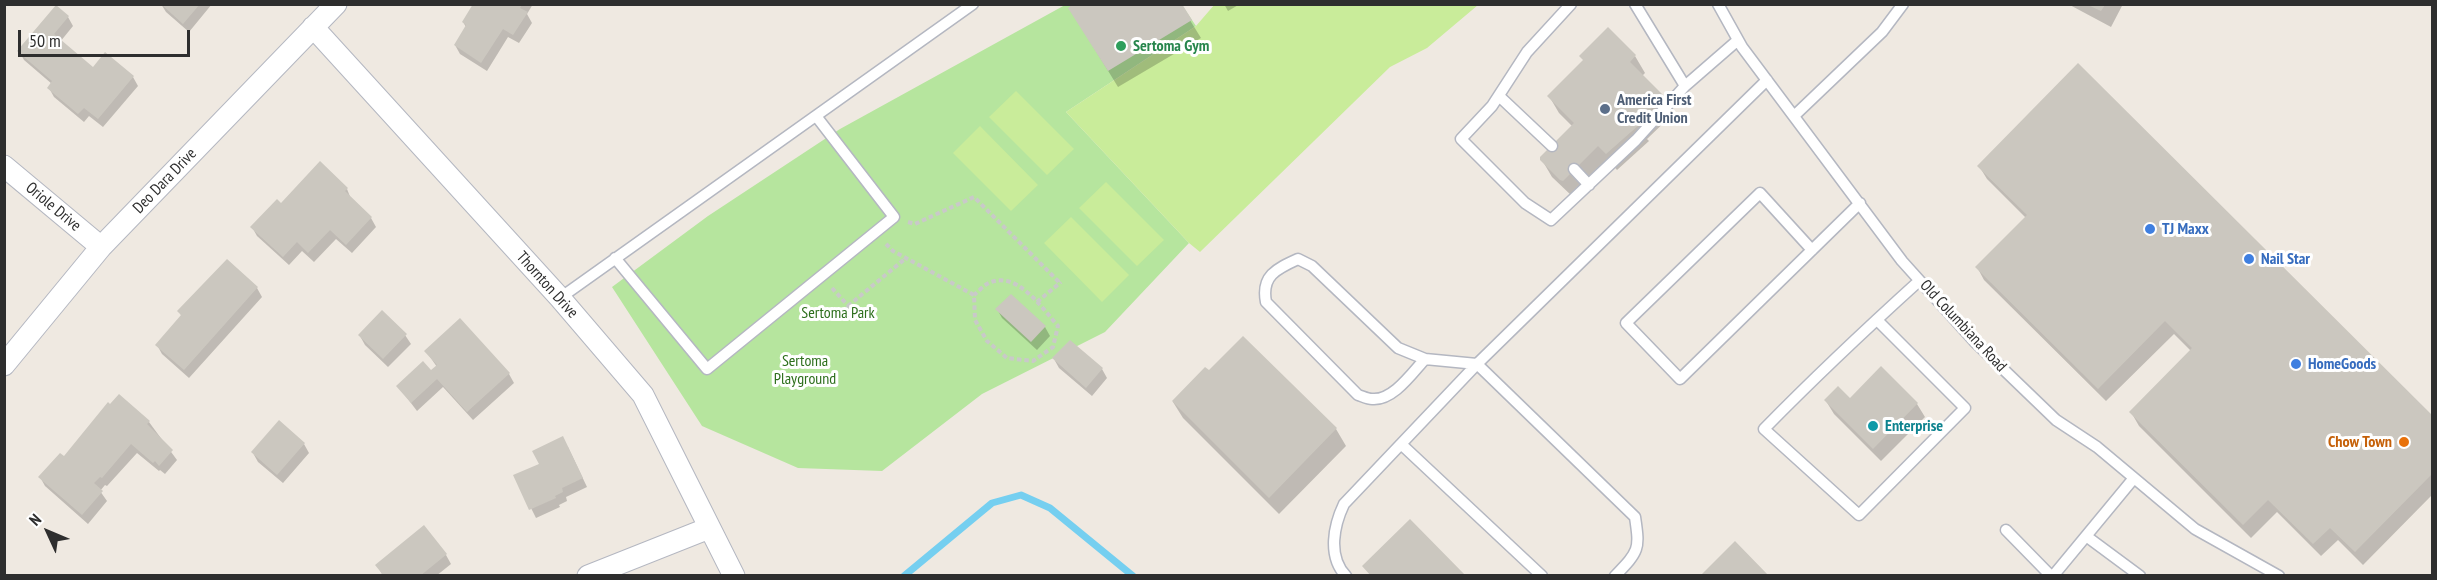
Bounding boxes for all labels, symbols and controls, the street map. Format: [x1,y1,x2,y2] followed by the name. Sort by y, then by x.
[21,18,194,56] scale bar
[29,29,61,52] text: 50 m
[1133,36,1209,56] place label: Sertoma Gym
[1114,39,1128,53] marker: Sertoma Gym
[1617,90,1691,128] place label: America First Credit Union
[1598,102,1612,116] marker: America First Credit Union
[129,144,201,218] street label: Deo Dara Drive
[21,178,85,236] street label: Oriole Drive
[2162,219,2209,239] place label: TJ Maxx
[2143,222,2157,236] marker: TJ Maxx
[512,248,582,322] street label: Thornton Drive
[2261,249,2310,269] place label: Nail Star
[2242,252,2256,266] marker: Nail Star
[1916,276,2010,376] street label: Old Columbiana Road
[801,303,875,323] park label: Sertoma Park
[774,351,836,389] park label: Sertoma Playground
[2308,354,2376,374] place label: HomeGoods
[2289,357,2303,371] marker: HomeGoods
[1885,416,1943,436] place label: Enterprise
[1866,419,1880,433] marker: Enterprise
[2328,432,2392,452] place label: Chow Town
[2397,435,2411,449] marker: Chow Town
[18,502,78,562] north arrow
[25,509,45,530] text: N

